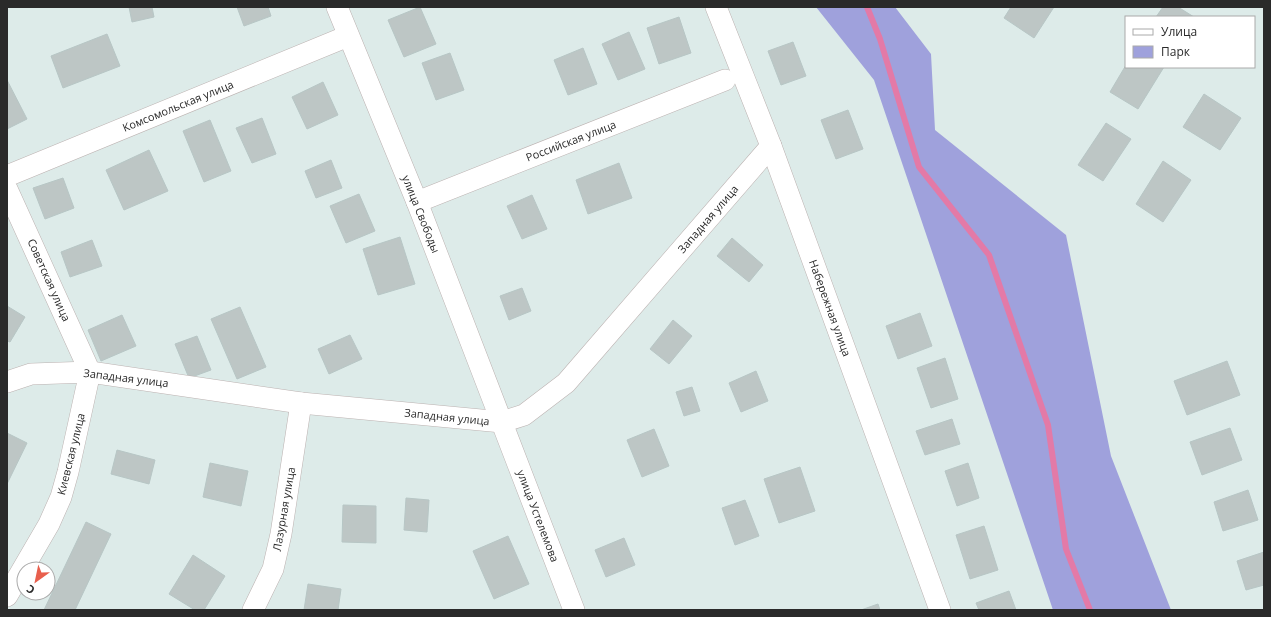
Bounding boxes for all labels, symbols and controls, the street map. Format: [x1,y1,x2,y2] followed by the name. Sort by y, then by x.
[1125,16,1255,68] legend
[1161,23,1197,40] text: Улица
[1161,43,1191,60] text: Парк
[120,76,236,135] street label: Комсомольская улица
[524,116,618,165] street label: Российская улица
[399,173,444,255] street label: улица Свободы
[674,181,741,256] street label: Западная улица
[24,236,74,324] street label: Советская улица
[806,257,855,358] street label: Набережная улица
[83,365,169,390] street label: Западная улица
[404,405,490,428] street label: Западная улица
[53,411,88,496] street label: Киевская улица
[269,466,298,552] street label: Лазурная улица
[514,468,563,564] street label: улица Устелемова
[16,561,56,601] north arrow
[23,582,37,598] text: С

